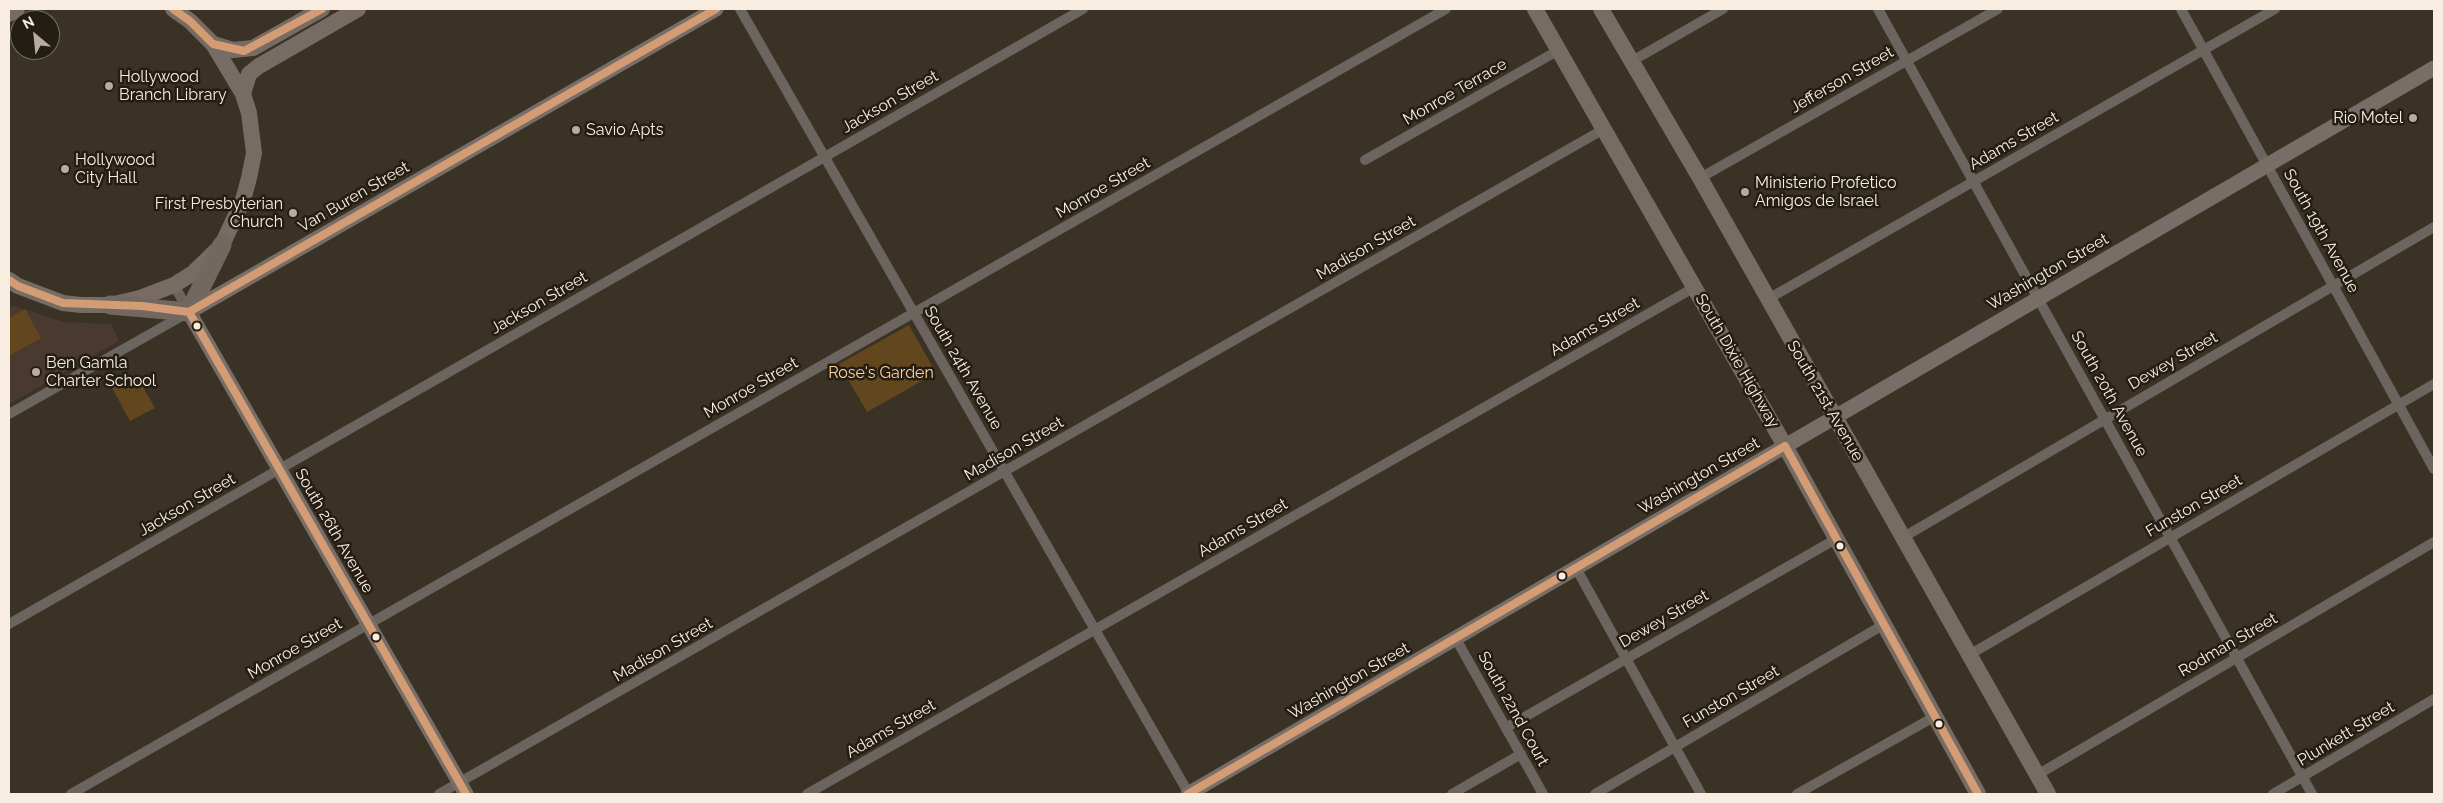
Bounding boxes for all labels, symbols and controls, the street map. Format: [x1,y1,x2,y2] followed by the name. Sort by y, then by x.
[10,10,60,60] north arrow
[20,13,37,32] text: N
[1787,43,1897,117] street label: Jefferson Street
[1400,55,1510,129] street label: Monroe Terrace
[119,67,227,105] place label: Hollywood Branch Library
[838,67,942,137] street label: Jackson Street
[103,80,115,92] marker: Hollywood Branch Library
[1966,108,2062,174] street label: Adams Street
[2333,108,2403,128] place label: Rio Motel
[2407,112,2419,124] marker: Rio Motel
[586,120,663,140] place label: Savio Apts
[570,124,582,136] marker: Savio Apts
[75,150,155,188] place label: Hollywood City Hall
[1053,153,1153,223] street label: Monroe Street
[295,157,413,237] street label: Van Buren Street
[59,163,71,175] marker: Hollywood City Hall
[2279,166,2363,296] street label: South 19th Avenue
[1755,173,1896,211] place label: Ministerio Profetico Amigos de Israel
[1739,186,1751,198] marker: Ministerio Profetico Amigos de Israel
[155,194,283,232] place label: First Presbyterian Church
[287,207,299,219] marker: First Presbyterian Church
[1313,212,1419,284] street label: Madison Street
[1984,229,2112,315] street label: Washington Street
[487,268,591,338] street label: Jackson Street
[1691,291,1783,431] street label: South Dixie Highway
[1547,294,1643,360] street label: Adams Street
[920,303,1006,433] street label: South 24th Avenue
[192,321,202,331] unlabelled marker
[2067,328,2151,460] street label: South 20th Avenue
[2125,328,2221,394] street label: Dewey Street
[1783,337,1867,465] street label: South 21st Avenue
[46,353,156,391] place label: Ben Gamla Charter School
[701,353,801,423] street label: Monroe Street
[828,363,934,383] park label: Rose's Garden
[30,366,42,378] marker: Ben Gamla Charter School
[961,413,1067,485] street label: Madison Street
[1635,433,1763,519] street label: Washington Street
[291,465,377,597] street label: South 26th Avenue
[135,470,239,540] street label: Jackson Street
[2142,471,2246,541] street label: Funston Street
[1195,495,1291,561] street label: Adams Street
[1835,541,1845,551] unlabelled marker
[1557,571,1567,581] unlabelled marker
[1616,586,1712,652] street label: Dewey Street
[2175,609,2281,681] street label: Rodman Street
[245,614,345,684] street label: Monroe Street
[610,614,716,686] street label: Madison Street
[371,632,381,642] unlabelled marker
[1285,638,1413,724] street label: Washington Street
[1473,648,1553,770] street label: South 22nd Court
[1679,662,1783,732] street label: Funston Street
[843,696,939,762] street label: Adams Street
[2294,698,2398,770] street label: Plunkett Street
[1934,719,1944,729] unlabelled marker

